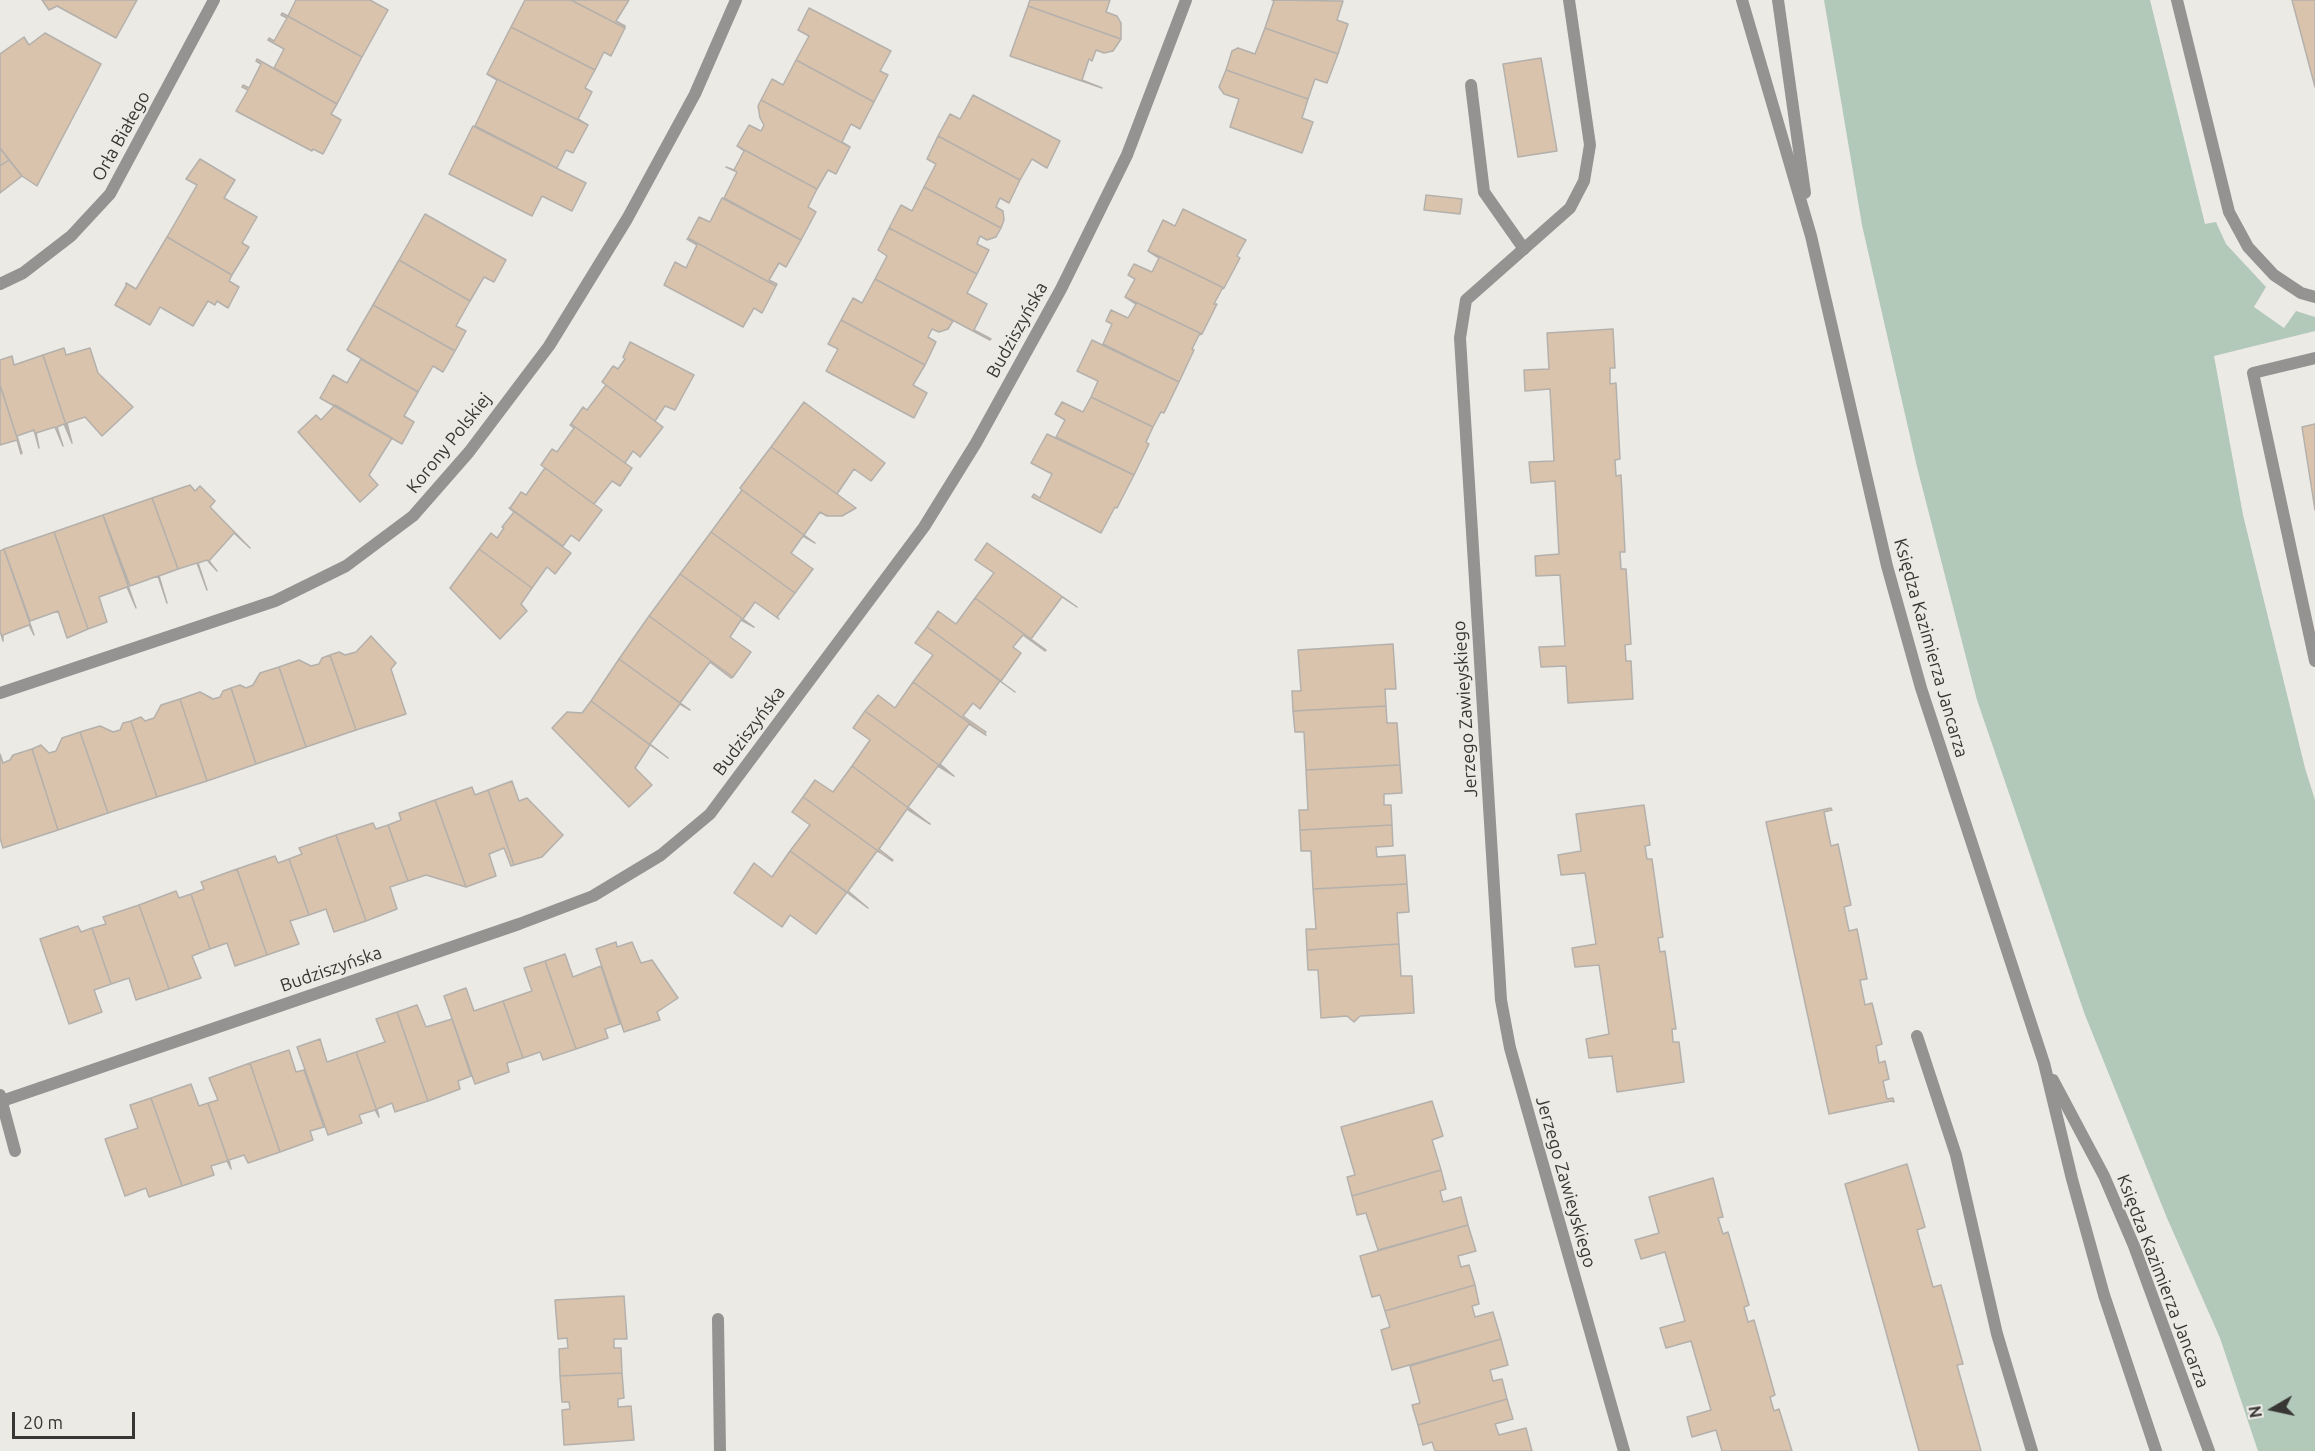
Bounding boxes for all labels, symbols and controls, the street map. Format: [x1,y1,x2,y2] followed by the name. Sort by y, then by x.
[87,87,155,185] street label: Orła Białego
[982,278,1052,382] street label: Budziszyńska
[402,388,496,498] street label: Korony Polskiej
[1889,536,1973,760] street label: Księdza Kazimierza Jancarza
[1448,620,1482,798] street label: Jerzego Zawieyskiego
[708,682,790,780] street label: Budziszyńska
[277,942,385,996] street label: Budziszyńska
[1531,1094,1601,1270] street label: Jerzego Zawieyskiego
[2112,1171,2214,1391] street label: Księdza Kazimierza Jancarza
[2243,1379,2303,1439] north arrow
[15,1400,138,1438] scale bar
[2245,1405,2265,1419] text: N
[23,1412,63,1432] text: 20 m

